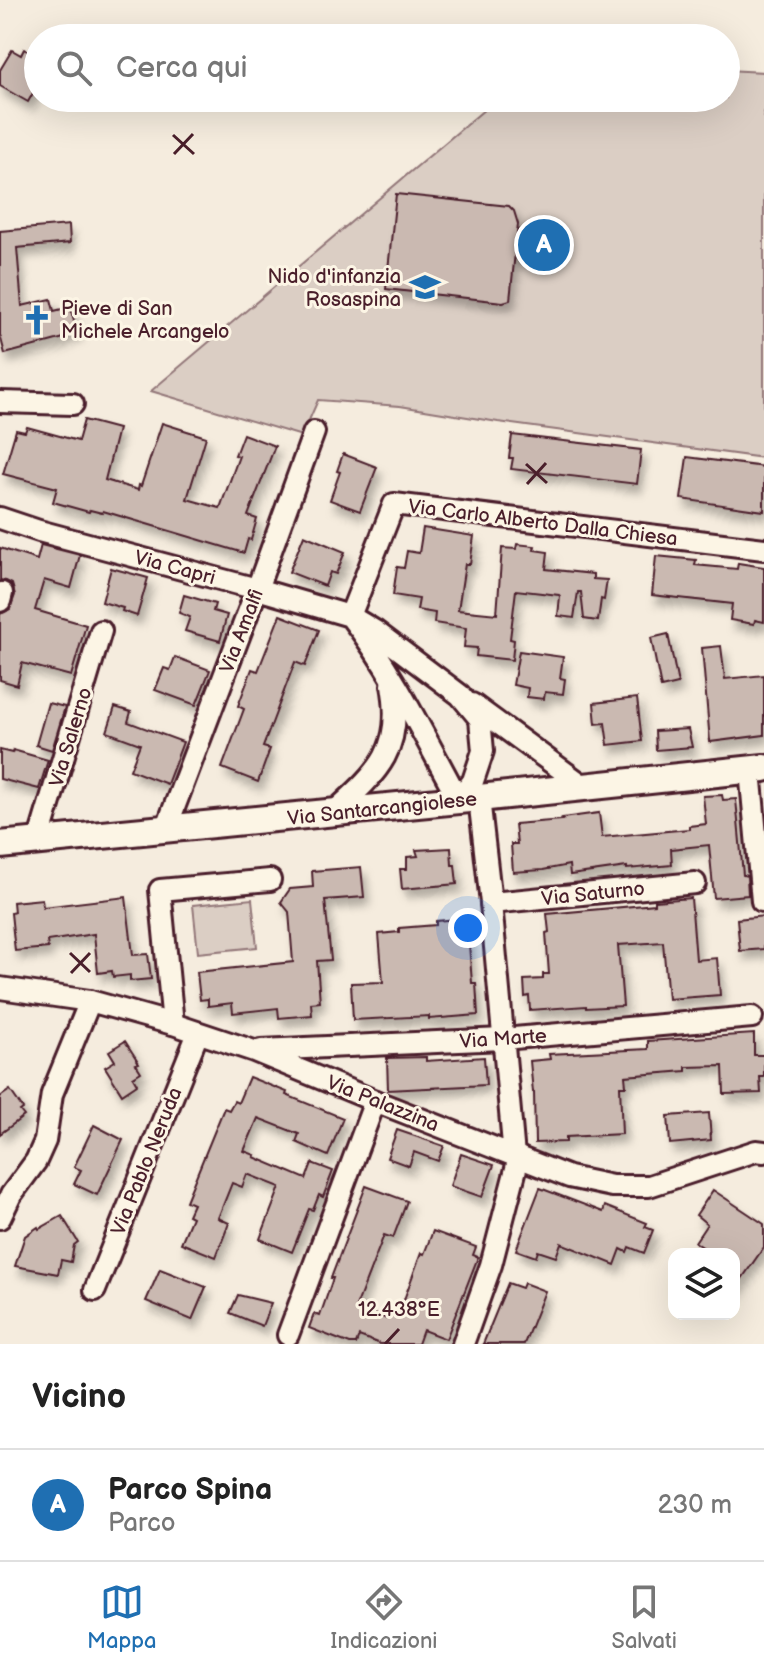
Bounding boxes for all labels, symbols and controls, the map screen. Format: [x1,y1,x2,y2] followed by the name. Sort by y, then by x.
[24,24,740,112] search box
[52,46,96,90] icon: search
[116,50,248,86] text: Cerca qui
[518,215,570,275] pin: A
[267,265,401,312] place label: Nido d'infanzia Rosaspina
[408,270,442,304] school or university icon: Nido d'infanzia Rosaspina
[61,297,229,344] place label: Pieve di San Michele Arcangelo
[20,303,54,337] church icon: Pieve di San Michele Arcangelo
[407,495,679,551] street label: Via Carlo Alberto Dalla Chiesa
[132,546,218,590] street label: Via Capri
[215,586,269,677] street label: Via Amalfi
[44,685,97,790] street label: Via Salerno
[286,787,478,831] street label: Via Santarcangiolese
[540,877,646,911] street label: Via Saturno
[448,908,488,948] your location
[459,1024,548,1054] street label: Via Marte
[323,1071,442,1137] street label: Via Palazzina
[106,1084,188,1239] street label: Via Pablo Neruda
[668,1248,740,1320] map controls
[668,1248,740,1320] button: layers
[358,1298,440,1322] text: 12.438°E
[32,1376,126,1417] text: Vicino
[108,1472,272,1508] text: Parco Spina
[50,1490,66,1521] text: A
[657,1490,732,1521] text: 230 m
[108,1508,176,1539] text: Parco
[87,1580,156,1655] tab: Mappa
[331,1580,437,1655] tab: Indicazioni
[612,1580,677,1655] tab: Salvati

